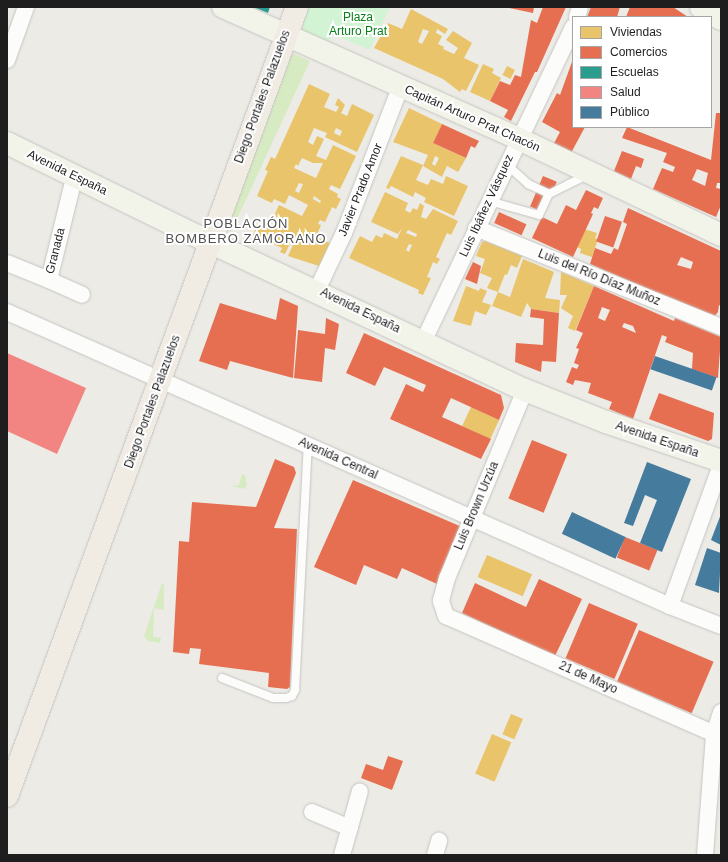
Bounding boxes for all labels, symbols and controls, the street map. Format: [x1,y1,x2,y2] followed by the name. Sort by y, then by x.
[329,11,387,39] park label: Plaza Arturo Prat
[572,16,712,128] legend
[610,25,662,39] text: Viviendas
[232,28,294,166] street label: Diego Portales Palazuelos
[610,45,667,59] text: Comercios
[610,65,659,79] text: Escuelas
[402,82,542,156] street label: Capitán Arturo Prat Chacón
[610,85,641,99] text: Salud
[610,105,649,119] text: Público
[336,141,386,239] street label: Javier Prado Amor
[25,147,109,199] street label: Avenida España
[457,152,517,260] street label: Luis Ibáñez Vásquez
[165,217,327,248] district label: POBLACIÓN BOMBERO ZAMORANO
[43,227,69,275] street label: Granada
[536,247,662,309] street label: Luis del Río Díaz Muñoz
[318,285,402,337] street label: Avenida España
[122,333,184,471] street label: Diego Portales Palazuelos
[613,419,701,461] street label: Avenida España
[296,435,380,483] street label: Avenida Central
[452,460,502,552] street label: Luis Brown Urzúa
[556,659,620,697] street label: 21 de Mayo

